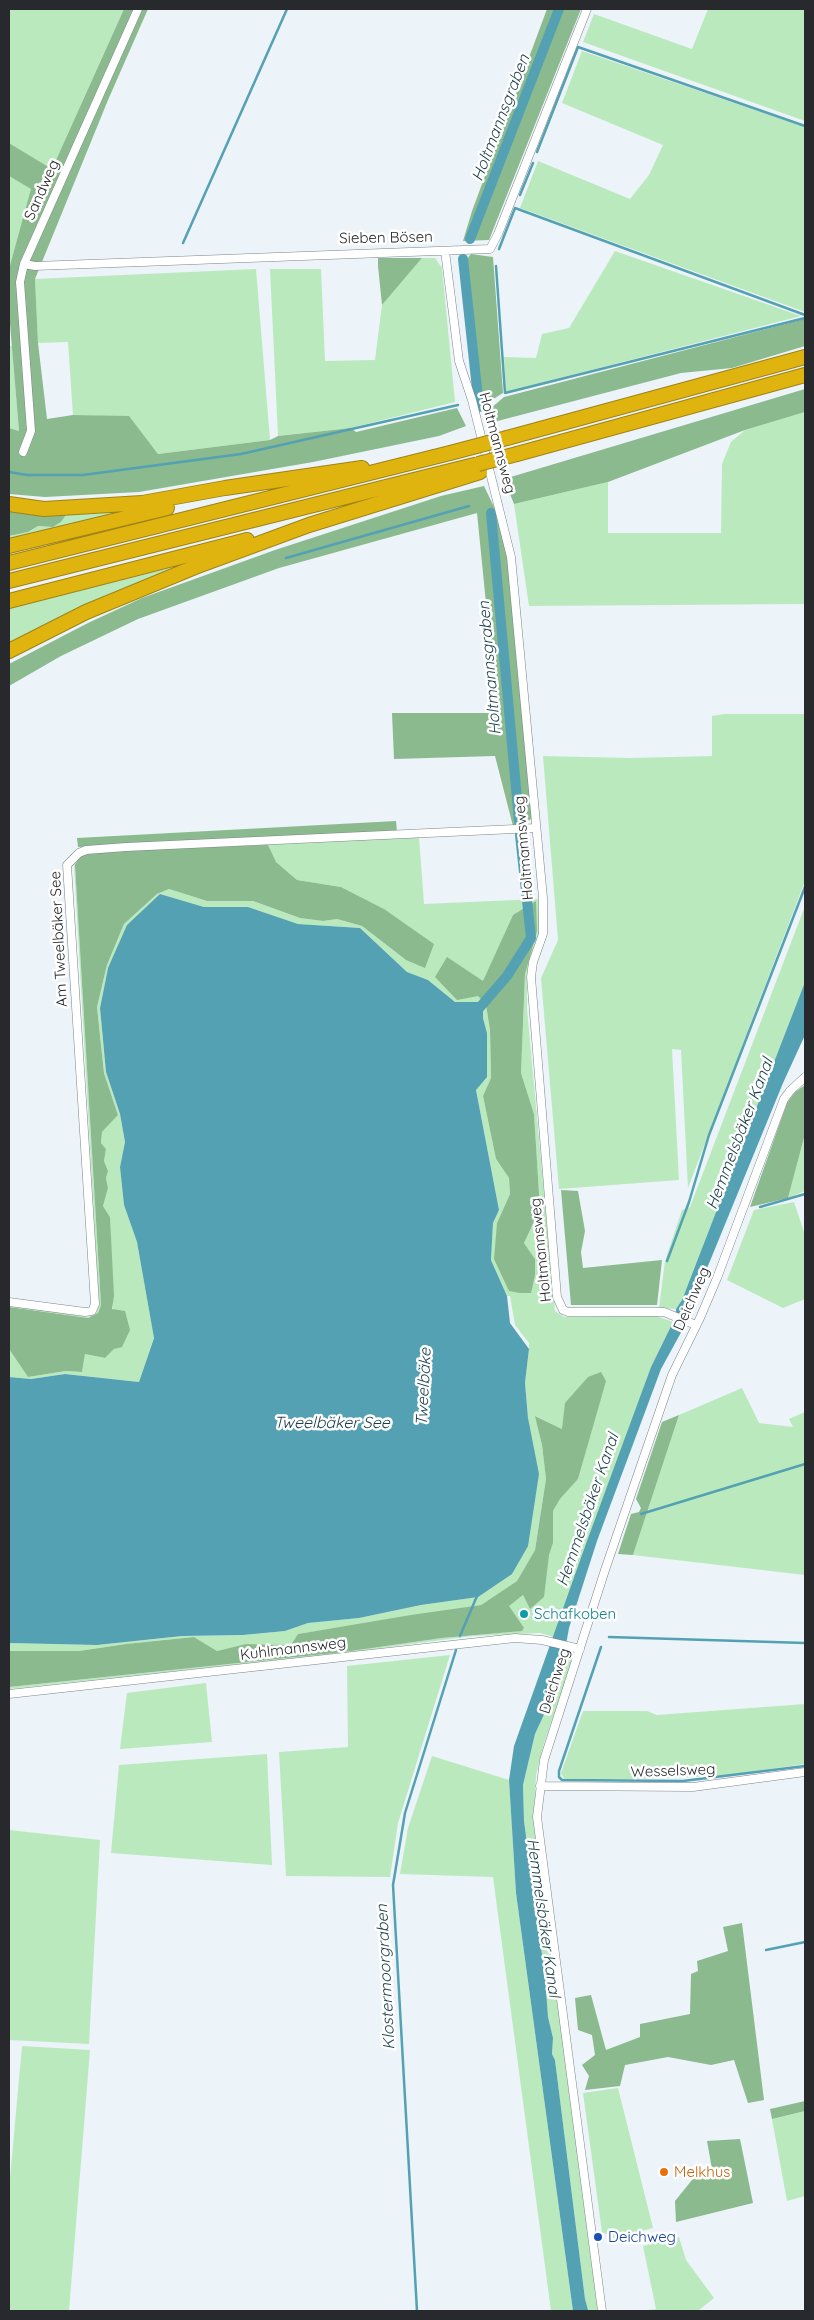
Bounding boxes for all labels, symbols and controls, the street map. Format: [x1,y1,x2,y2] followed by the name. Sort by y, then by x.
[468,52,534,184] water label: Holtmannsgraben
[21,157,63,223] street label: Sandweg
[339,228,433,248] street label: Sieben Bösen
[475,390,519,496] street label: Holtmannsweg
[475,600,505,736] water label: Holtmannsgraben
[510,795,538,901] street label: Holtmannsweg
[46,871,72,1007] street label: Am Tweelbäker See
[702,1056,778,1212] water label: Hemmelsbäker Kanal
[527,1197,555,1303] street label: Holtmannsweg
[670,1264,714,1334] street label: Deichweg
[412,1347,436,1427] water label: Tweelbäke
[274,1413,390,1433] water label: Tweelbäker See
[553,1431,623,1589] water label: Hemmelsbäker Kanal
[534,1605,616,1623] place label: Schafkoben
[518,1608,530,1620] marker: Schafkoben
[239,1634,347,1664] street label: Kuhlmannsweg
[536,1646,574,1716] street label: Deichweg
[630,1761,716,1781] street label: Wesselsweg
[522,1837,564,1999] water label: Hemmelsbäker Kanal
[373,1904,399,2050] water label: Klostermoorgraben
[674,2163,730,2181] place label: Melkhus
[658,2166,670,2178] marker: Melkhus
[608,2228,676,2246] place label: Deichweg
[592,2231,604,2243] marker: Deichweg

